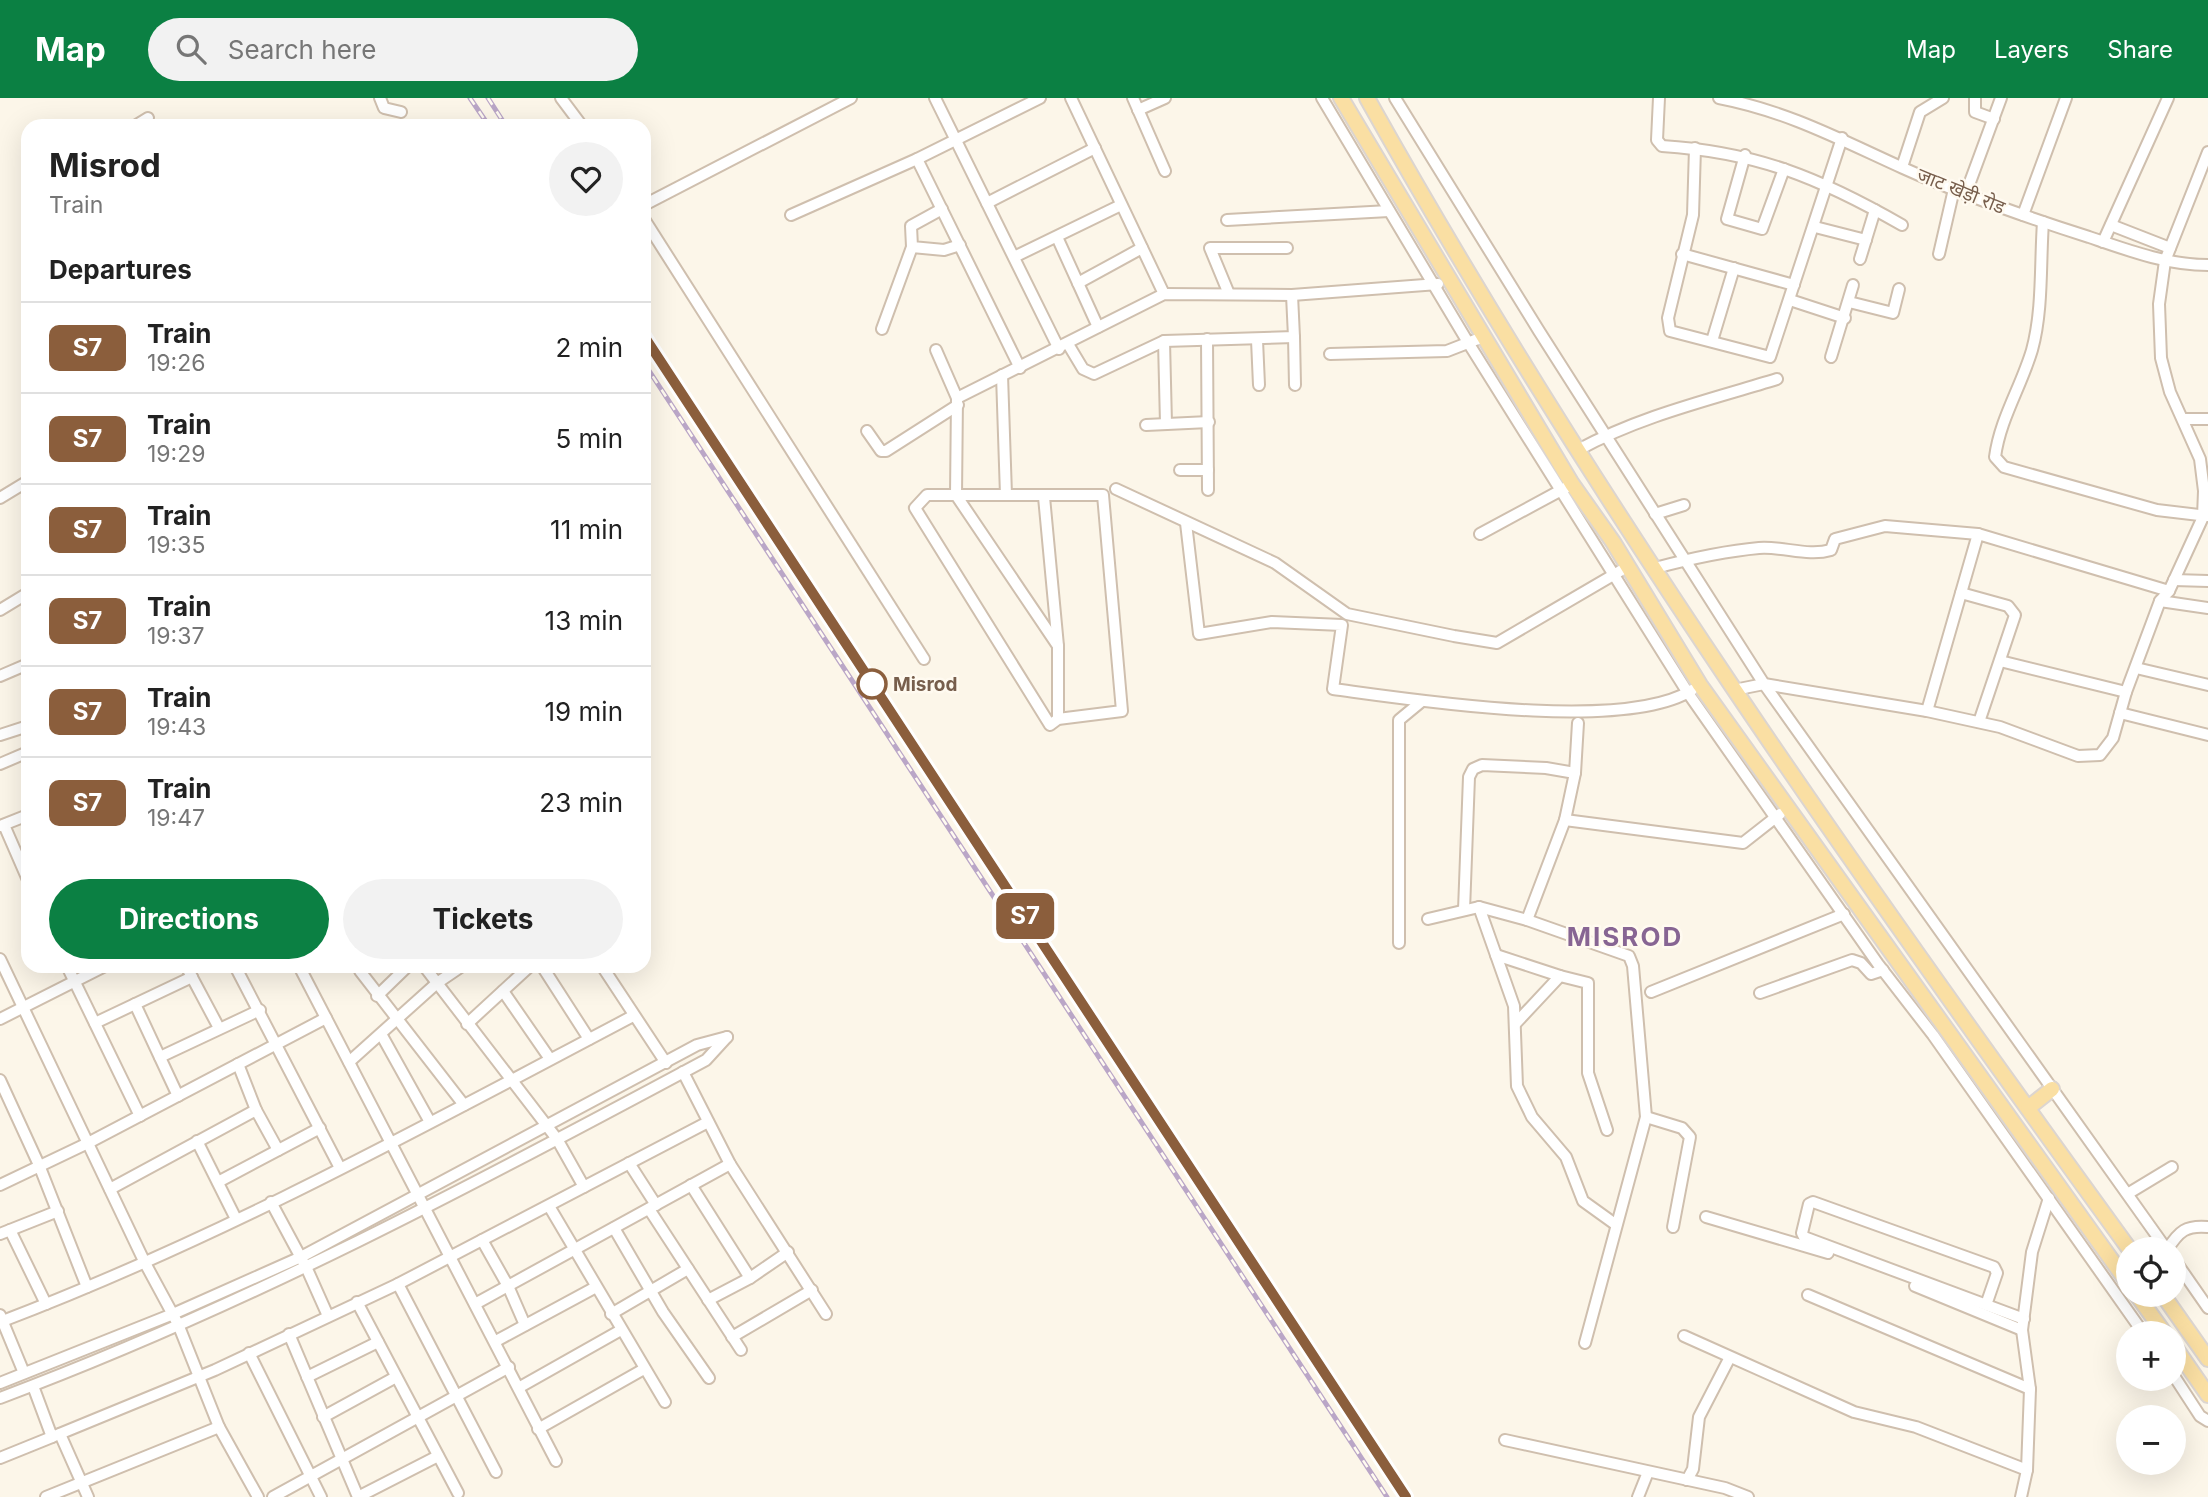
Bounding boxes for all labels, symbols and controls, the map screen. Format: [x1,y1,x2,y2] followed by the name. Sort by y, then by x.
[148,18,638,81] search box
[35,29,106,69] text: Map
[172,30,210,68] icon: search
[228,34,376,65] text: Search here
[1906,35,1956,64] text: Map
[1994,35,2069,64] text: Layers
[2107,35,2173,64] text: Share
[549,142,623,216] button: heart
[49,145,161,185] text: Misrod
[1914,163,2009,219] street label: जाट खेड़ी रोड
[49,191,103,219] text: Train
[49,254,192,285] text: Departures
[147,318,211,349] text: Train
[555,332,623,363] text: 2 min
[73,333,102,362] text: S7
[147,349,206,377] text: 19:26
[147,409,211,440] text: Train
[555,423,623,454] text: 5 min
[73,424,102,453] text: S7
[147,440,206,468] text: 19:29
[147,500,211,531] text: Train
[550,514,623,545] text: 11 min
[73,515,102,544] text: S7
[147,531,205,559] text: 19:35
[147,591,211,622] text: Train
[545,605,623,636] text: 13 min
[73,606,102,635] text: S7
[147,622,204,650] text: 19:37
[857,669,887,699] marker: Misrod
[893,673,957,696] place label: Misrod
[147,682,211,713] text: Train
[545,696,623,727] text: 19 min
[73,697,102,726] text: S7
[147,713,206,741] text: 19:43
[147,773,211,804] text: Train
[539,787,623,818] text: 23 min
[73,788,102,817] text: S7
[147,804,205,832] text: 19:47
[49,879,329,959] button: Directions
[343,879,623,959] button: Tickets
[993,893,1056,939] line badge: S7
[1010,901,1040,930] text: S7
[1567,921,1683,952] district label: MISROD
[2116,1237,2186,1475] map controls
[2116,1237,2186,1307] button: locate
[2116,1321,2186,1391] button: +
[2116,1405,2186,1475] button: −

